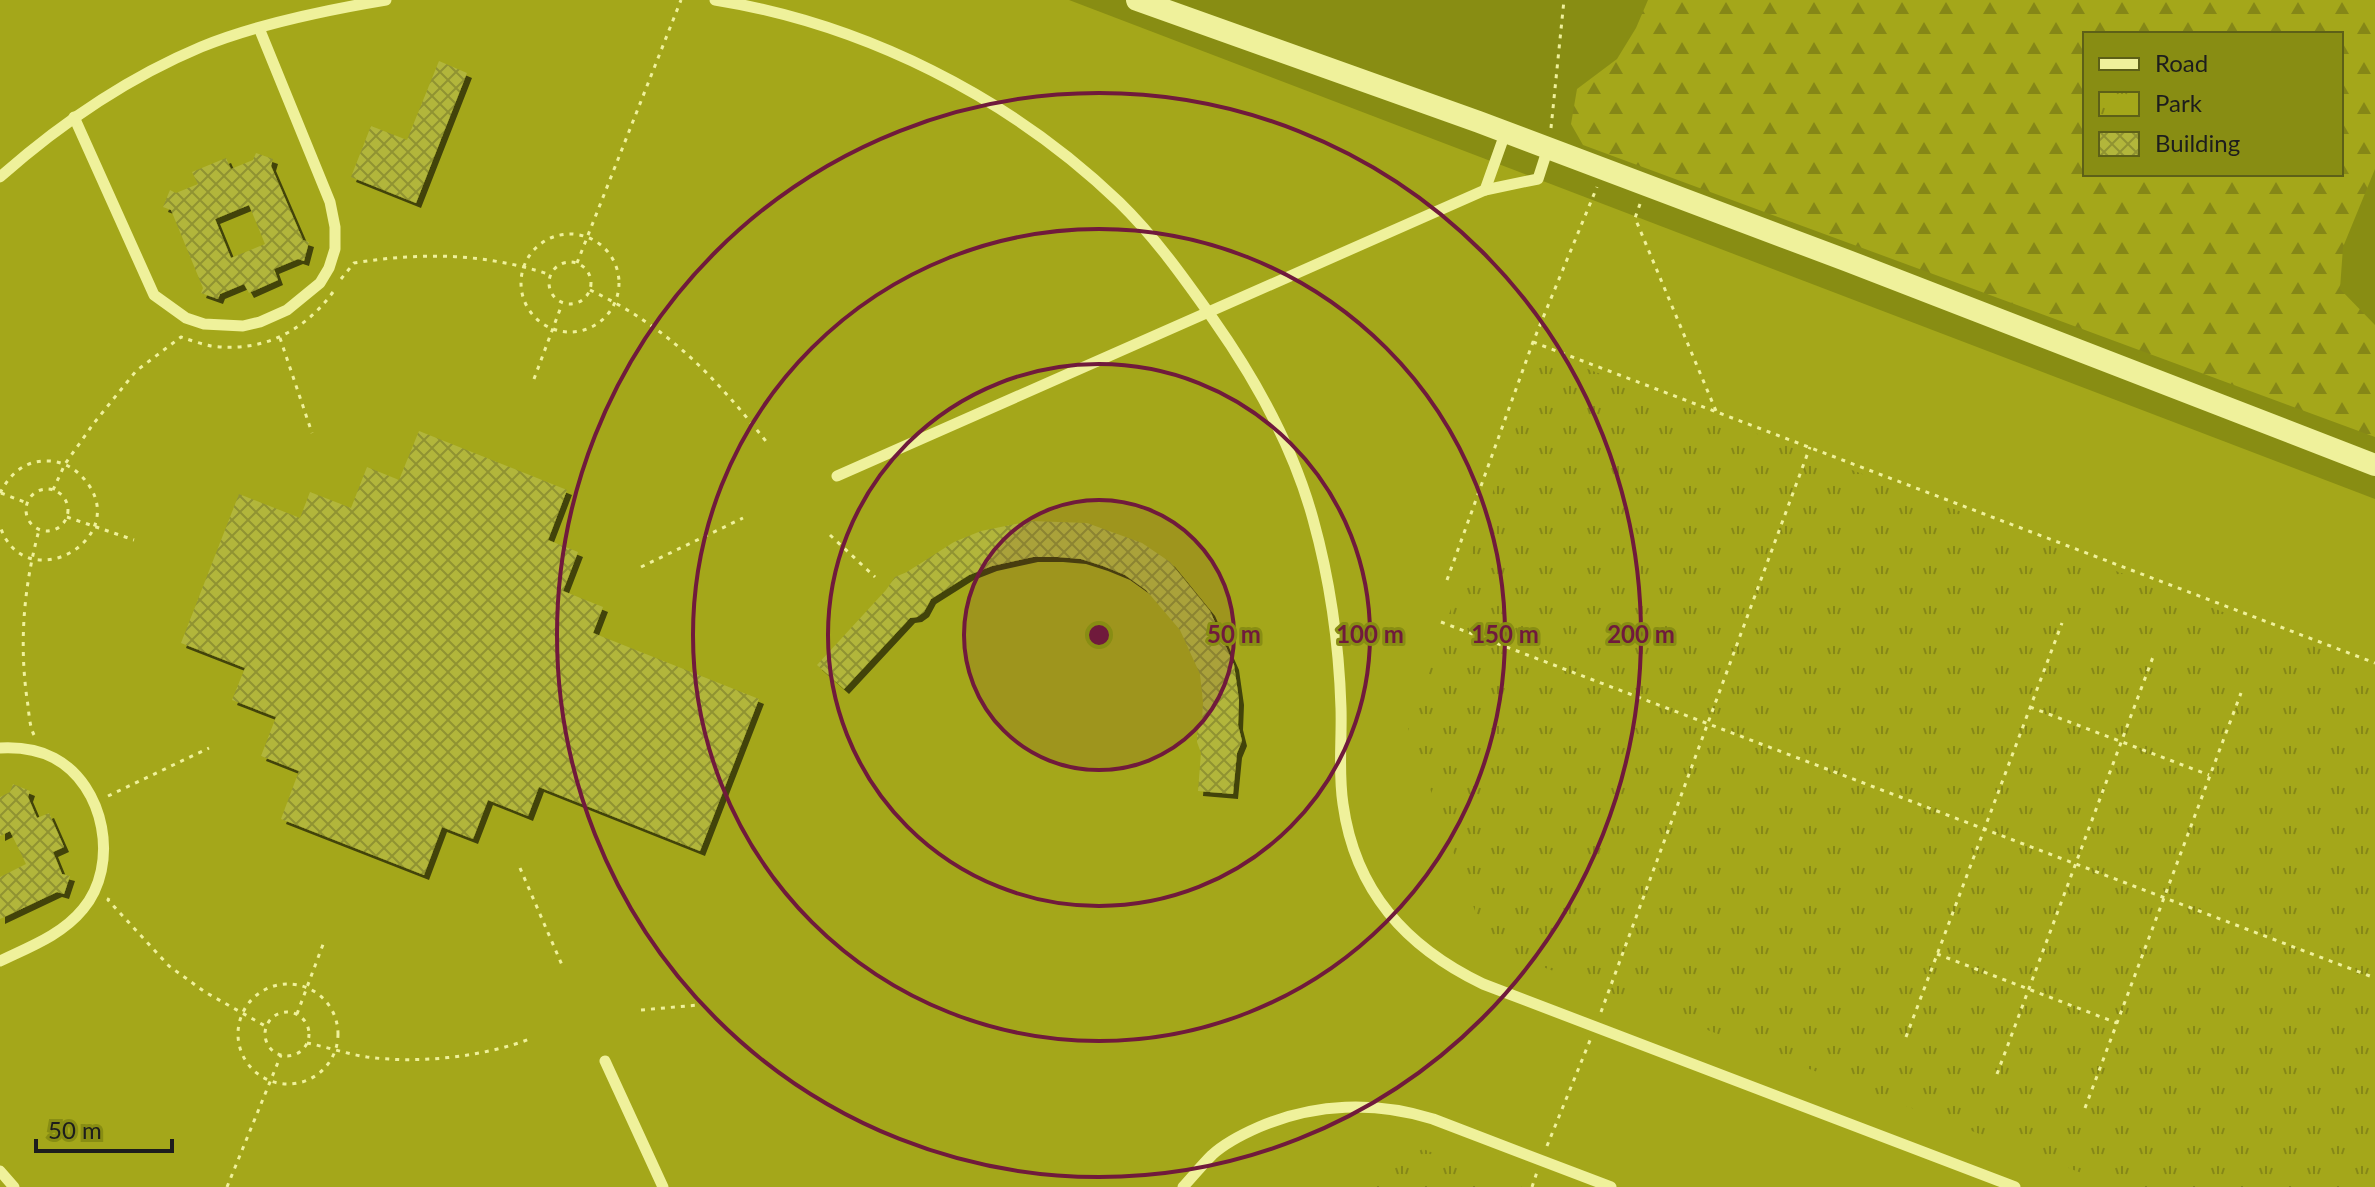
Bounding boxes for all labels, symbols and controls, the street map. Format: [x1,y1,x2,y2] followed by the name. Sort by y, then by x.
[2083,32,2343,176] legend
[2155,48,2208,77] text: Road
[2155,88,2203,117] text: Park
[2155,128,2240,157] text: Building
[1207,619,1261,648] text: 50 m
[1336,619,1404,648] text: 100 m
[1471,619,1539,648] text: 150 m
[1607,619,1675,648] text: 200 m
[1085,621,1113,649] centre of rings
[36,1103,172,1153] scale bar
[48,1115,102,1144] text: 50 m

